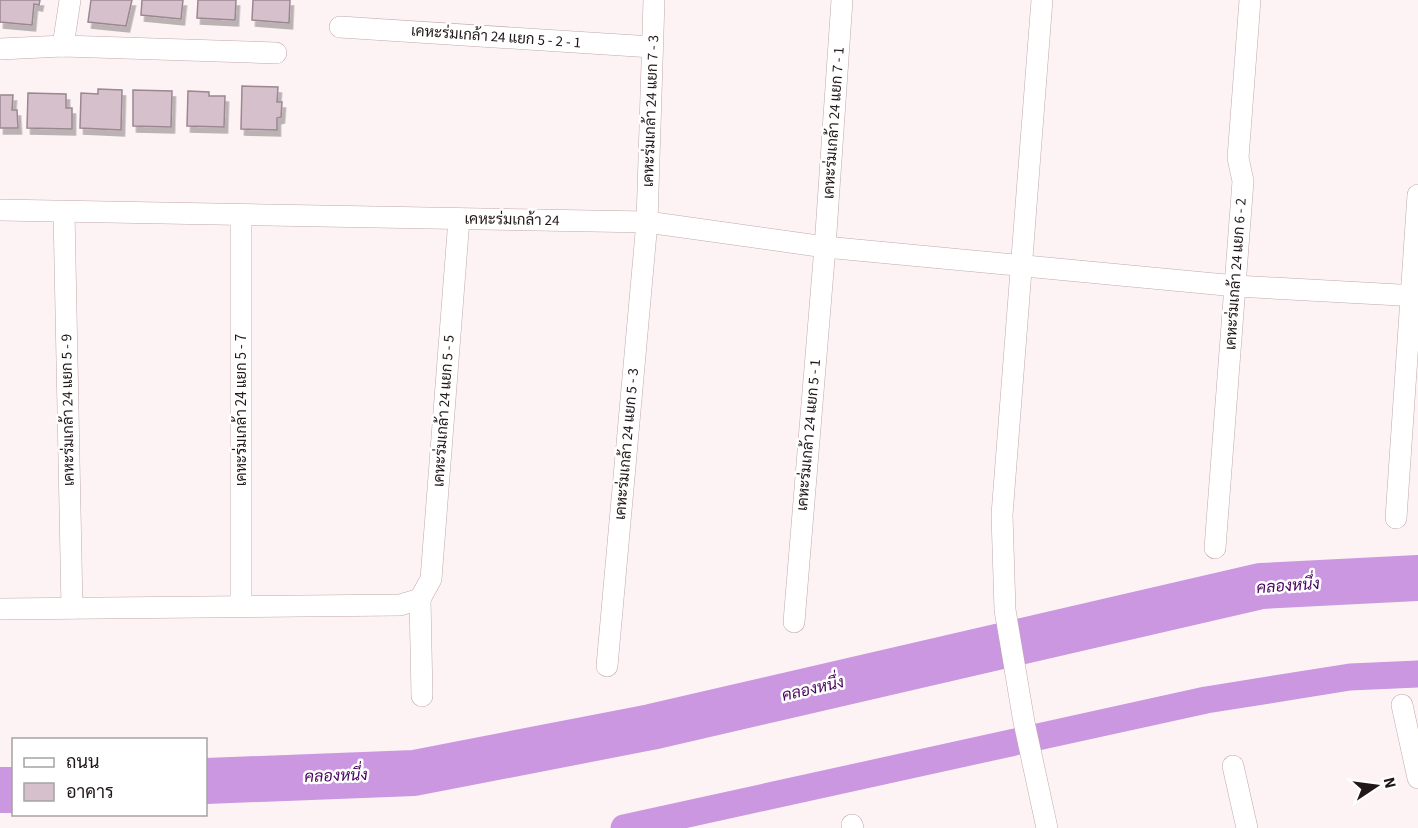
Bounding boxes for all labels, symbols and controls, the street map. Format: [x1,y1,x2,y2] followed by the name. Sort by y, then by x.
[410,21,582,53] street label: เคหะร่มเกล้า 24 แยก 5 - 2 - 1
[638,34,664,188] street label: เคหะร่มเกล้า 24 แยก 7 - 3
[818,46,850,200] street label: เคหะร่มเกล้า 24 แยก 7 - 1
[1220,197,1252,351] street label: เคหะร่มเกล้า 24 แยก 6 - 2
[464,209,560,231] street label: เคหะร่มเกล้า 24
[56,334,80,486] street label: เคหะร่มเกล้า 24 แยก 5 - 9
[231,334,252,486] street label: เคหะร่มเกล้า 24 แยก 5 - 7
[428,334,460,488] street label: เคหะร่มเกล้า 24 แยก 5 - 5
[792,358,826,512] street label: เคหะร่มเกล้า 24 แยก 5 - 1
[610,367,644,521] street label: เคหะร่มเกล้า 24 แยก 5 - 3
[1255,569,1320,599] water label: คลองหนึ่ง
[779,667,846,707] water label: คลองหนึ่ง
[12,738,207,816] legend
[66,750,99,775] text: ถนน
[1346,756,1406,816] north arrow
[304,760,368,788] water label: คลองหนึ่ง
[1378,775,1402,791] text: N
[66,780,114,805] text: อาคาร

